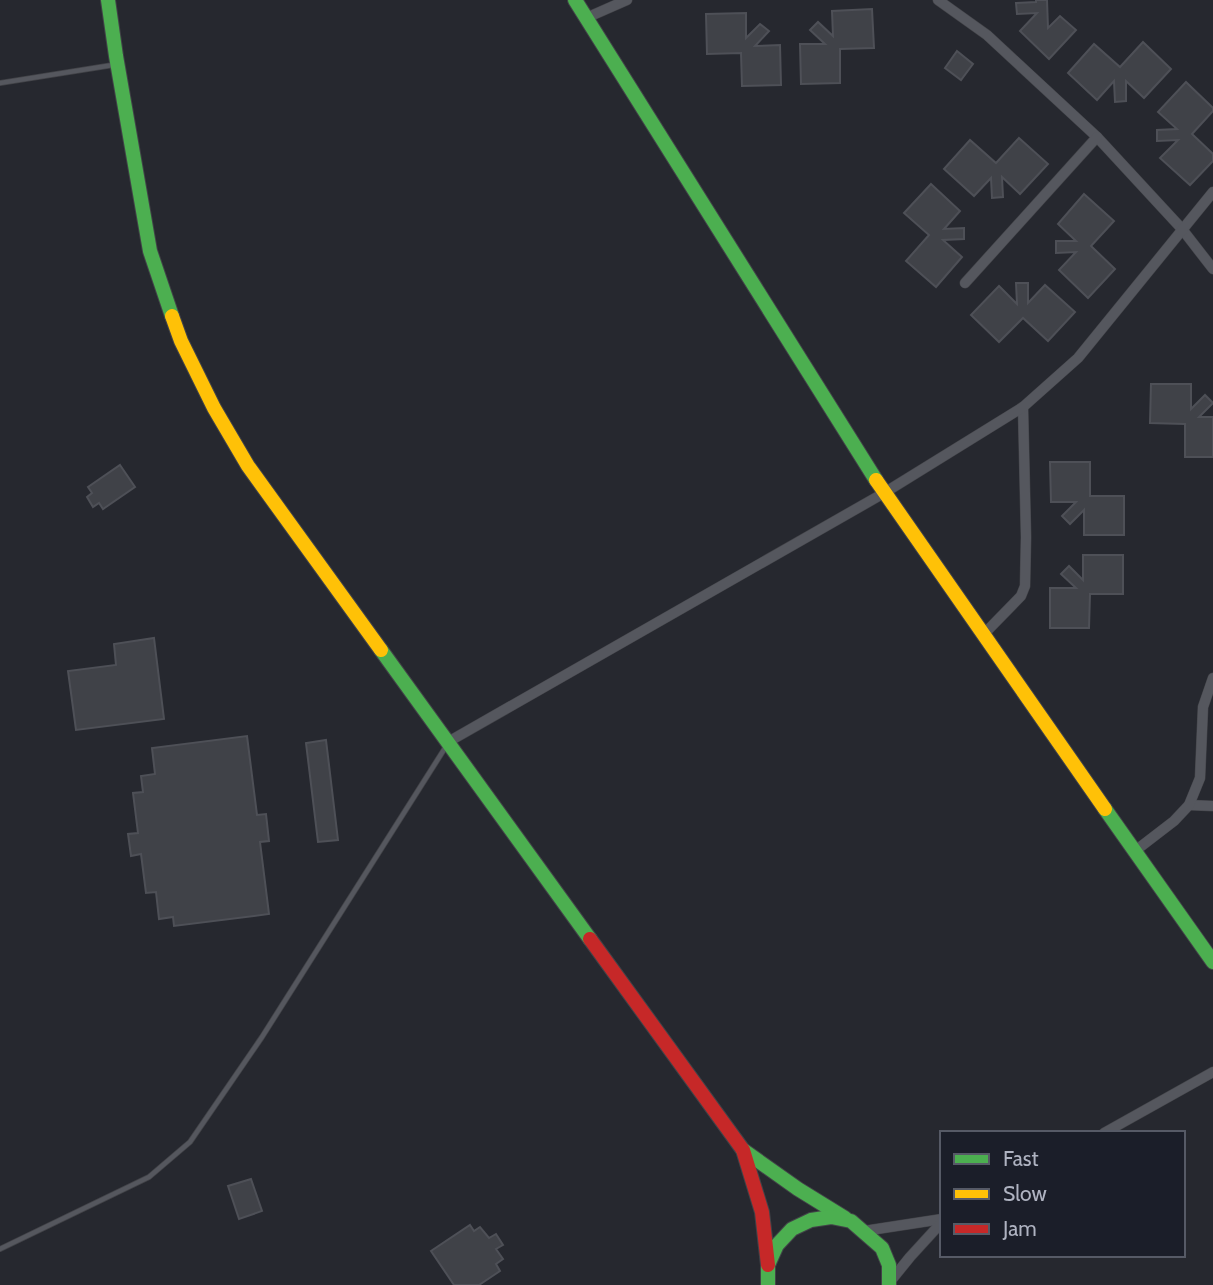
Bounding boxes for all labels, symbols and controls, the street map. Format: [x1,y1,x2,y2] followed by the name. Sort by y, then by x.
[940,1131,1185,1257] legend
[1003,1146,1039,1171] text: Fast
[1003,1181,1047,1206] text: Slow
[1002,1216,1037,1241] text: Jam

